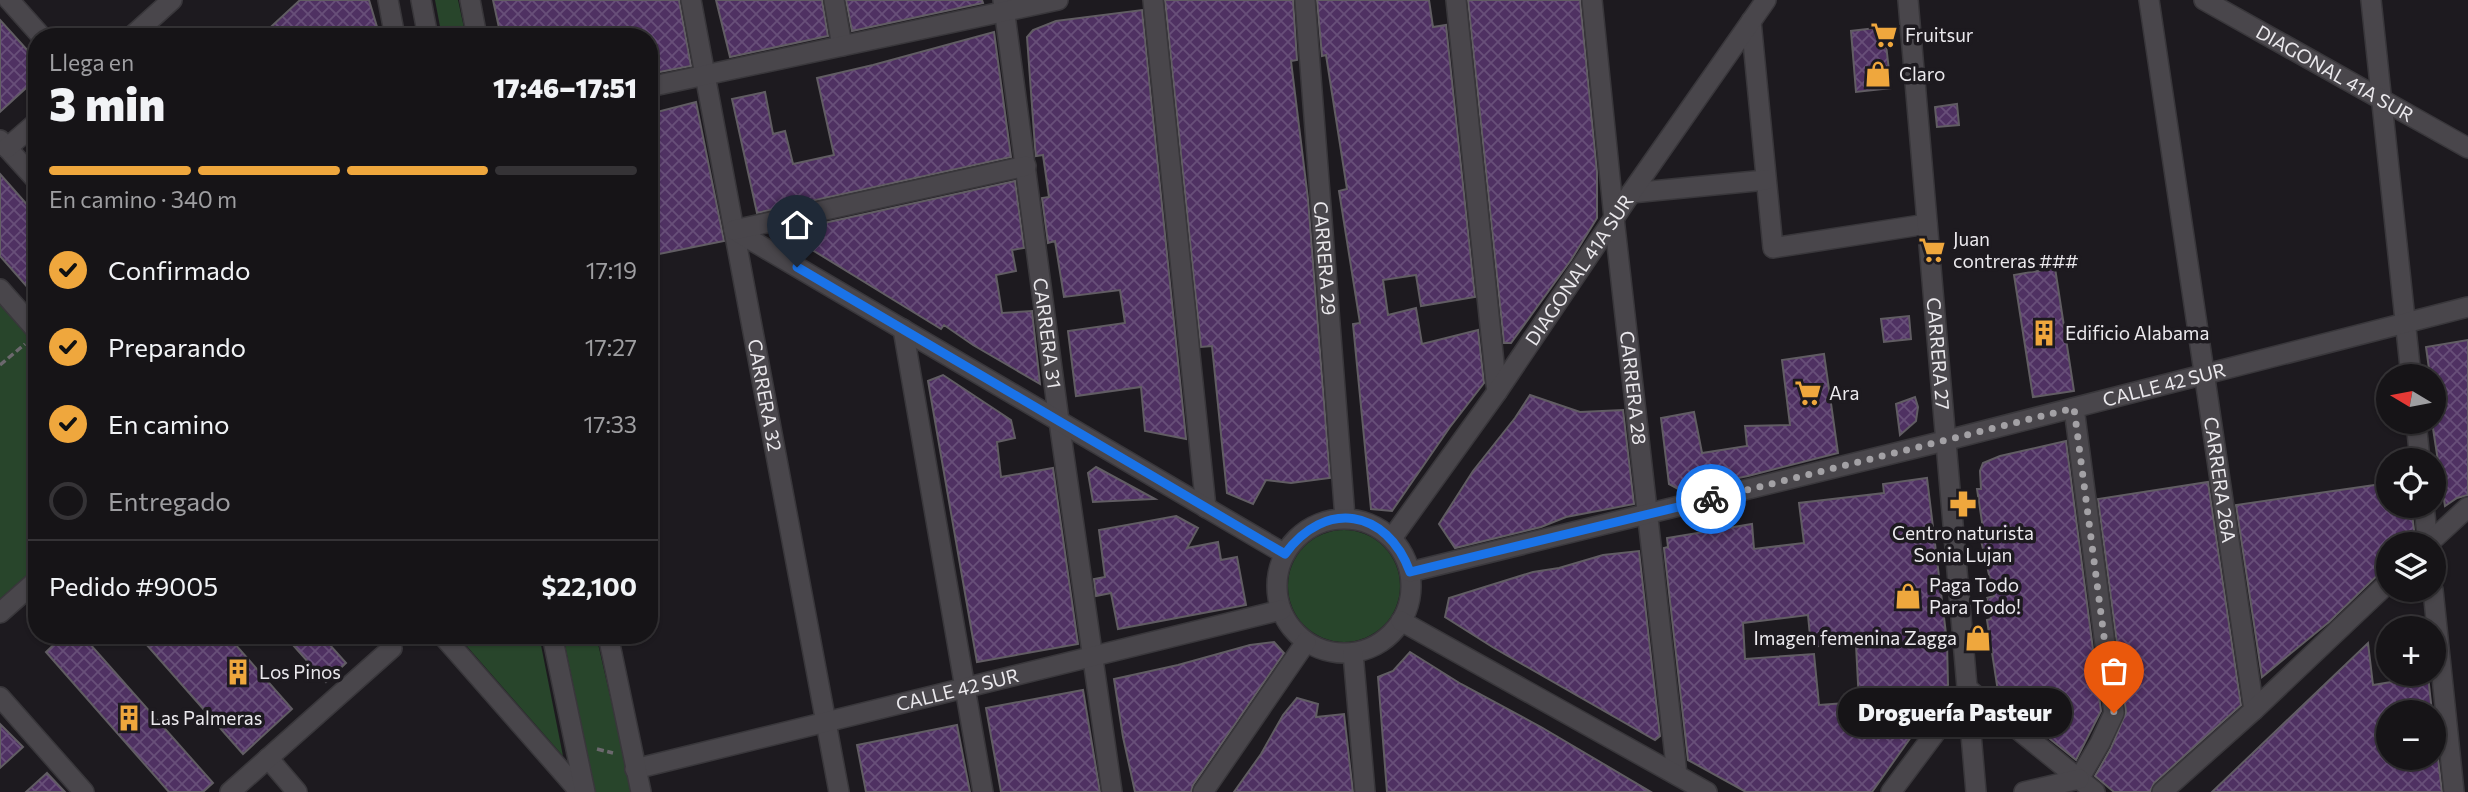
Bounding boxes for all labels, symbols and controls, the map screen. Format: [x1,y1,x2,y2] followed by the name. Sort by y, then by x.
[1869,20,1899,50] supermarket icon: Fruitsur
[2252,20,2418,126] street label: DIAGONAL 41A SUR
[1905,23,1974,46] place label: Fruitsur
[49,48,134,76] text: Llega en
[1863,59,1893,89] shop icon: Claro
[1899,62,1945,85] place label: Claro
[493,72,637,103] text: 17:46–17:51
[49,74,165,130] text: 3 min
[49,185,237,213] text: En camino · 340 m
[1520,190,1638,349] street label: DIAGONAL 41A SUR
[767,195,827,267] pin
[1310,200,1341,316] street label: CARRERA 29
[778,206,816,244] icon: home
[1953,227,2078,272] place label: Juan contreras ###
[1917,235,1947,265] supermarket icon: Juan contreras ###
[49,251,87,289] icon: check
[108,254,250,285] text: Confirmado
[586,256,637,284] text: 17:19
[1029,276,1067,390] street label: CARRERA 31
[1923,296,1955,411] street label: CARRERA 27
[2029,318,2059,348] building icon: Edificio Alabama
[2065,321,2209,344] place label: Edificio Alabama
[49,328,87,366] icon: check
[1616,330,1652,446] street label: CARRERA 28
[108,331,246,362] text: Preparando
[585,333,637,361] text: 17:27
[744,337,787,453] street label: CARRERA 32
[2100,357,2228,411] street label: CALLE 42 SUR
[2376,364,2446,434] north arrow
[2376,364,2446,770] map controls
[1793,378,1823,408] supermarket icon: Ara
[1829,381,1859,404] place label: Ara
[49,405,87,443] icon: check
[108,408,230,439] text: En camino
[583,410,637,438] text: 17:33
[2200,415,2241,544] street label: CARRERA 26A
[2376,448,2446,518] button: locate
[1676,464,1746,534] courier
[1692,480,1730,518] icon: bike
[108,485,231,516] text: Entregado
[1948,489,1978,519] pharmacy icon: Centro naturista Sonia Lujan
[1892,521,2034,566] place label: Centro naturista Sonia Lujan
[2376,532,2446,602] button: layers
[49,570,218,601] text: Pedido #9005
[542,570,637,601] text: $22,100
[1929,573,2021,618] place label: Paga Todo Para Todo!
[1893,581,1923,611] shop icon: Paga Todo Para Todo!
[2376,616,2446,686] button: +
[1963,623,1993,653] shop icon: Imagen femenina Zagga
[1754,626,1957,649] place label: Imagen femenina Zagga
[2084,641,2144,713] pin
[2095,652,2133,690] icon: bag
[223,657,253,687] building icon: Los Pinos
[259,660,341,683] place label: Los Pinos
[893,663,1021,715] street label: CALLE 42 SUR
[1838,688,2072,738] callout: Droguería Pasteur
[1858,698,2052,726] text: Droguería Pasteur
[2376,700,2446,770] button: −
[114,703,144,733] building icon: Las Palmeras
[150,706,262,729] place label: Las Palmeras

